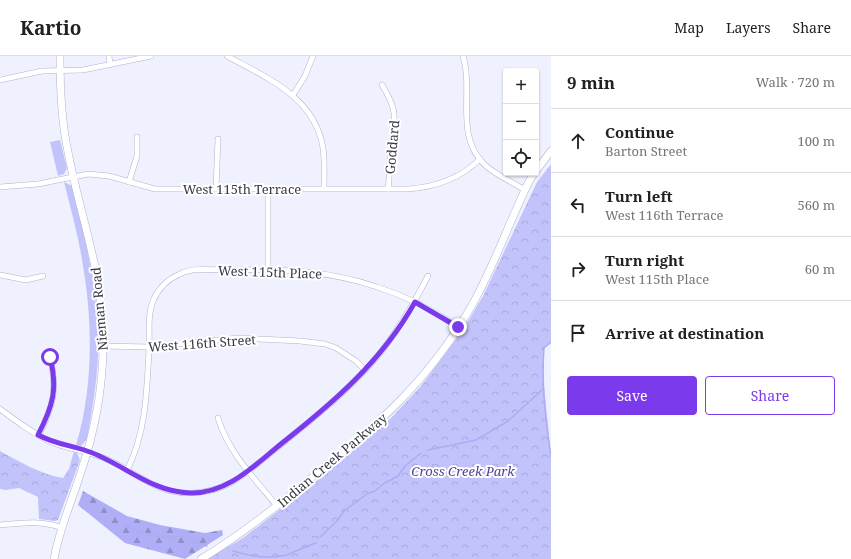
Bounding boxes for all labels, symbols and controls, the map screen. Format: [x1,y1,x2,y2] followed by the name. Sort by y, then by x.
[20,15,81,41] text: Kartio
[674,18,704,37] text: Map
[726,18,771,37] text: Layers
[793,18,831,37] text: Share
[503,68,539,176] map controls
[503,68,539,104] button: +
[567,71,615,94] text: 9 min
[756,73,835,91] text: Walk · 720 m
[503,104,539,140] button: −
[381,119,403,175] street label: Goddard
[605,122,674,142] text: Continue
[567,130,589,152] icon: ahead
[798,132,835,150] text: 100 m
[503,140,539,176] button: locate
[605,142,687,160] text: Barton Street
[183,180,301,198] street label: West 115th Terrace
[605,186,673,206] text: Turn left
[567,194,589,216] icon: left
[798,196,835,214] text: 560 m
[605,206,724,224] text: West 116th Terrace
[605,250,684,270] text: Turn right
[567,258,589,280] icon: right
[805,260,835,278] text: 60 m
[218,261,322,283] street label: West 115th Place
[86,266,112,351] street label: Nieman Road
[605,270,709,288] text: West 115th Place
[449,318,467,336] route end
[567,322,589,344] icon: arrive
[605,323,764,343] text: Arrive at destination
[148,330,257,356] street label: West 116th Street
[41,348,59,366] route start
[567,376,697,415] button: Save
[705,376,835,415] button: Share
[273,408,391,511] street label: Indian Creek Parkway
[411,462,515,480] park label: Cross Creek Park

